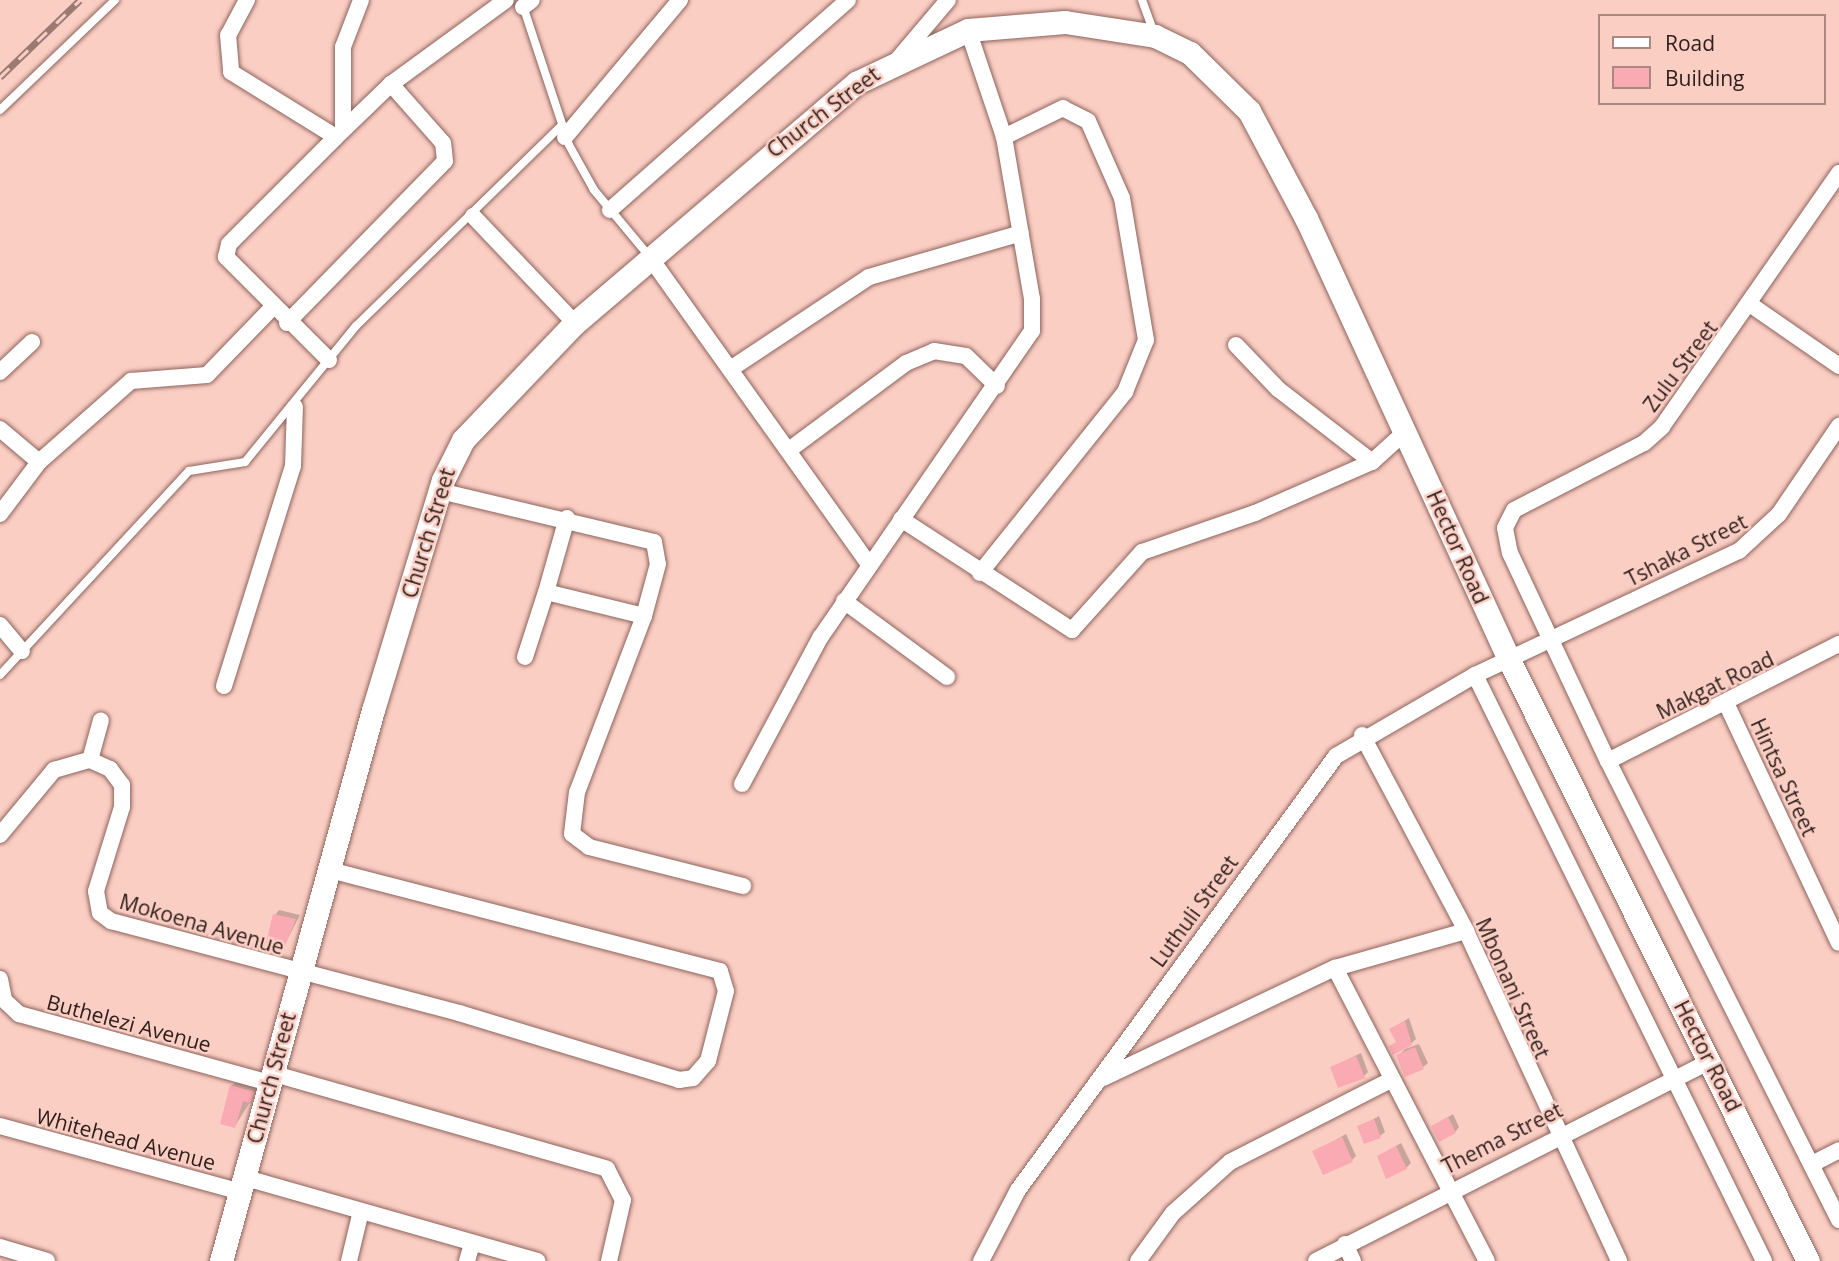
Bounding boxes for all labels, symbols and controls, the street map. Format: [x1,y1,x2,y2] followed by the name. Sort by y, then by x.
[1598,14,1825,105] legend
[1665,29,1715,57] text: Road
[762,61,884,163] street label: Church Street
[1665,64,1744,92] text: Building
[1638,316,1722,416] street label: Zulu Street
[396,465,460,601] street label: Church Street
[1422,486,1494,608] street label: Hector Road
[1621,509,1751,591] street label: Tshaka Street
[1652,646,1778,724] street label: Makgat Road
[1746,714,1822,840] street label: Hintsa Street
[1145,850,1243,972] street label: Luthuli Street
[117,888,287,960] street label: Mokoena Avenue
[1471,914,1555,1062] street label: Mbonani Street
[44,989,214,1057] street label: Buthelezi Avenue
[1669,996,1747,1116] street label: Hector Road
[241,1010,301,1146] street label: Church Street
[1438,1097,1566,1179] street label: Thema Street
[34,1103,218,1175] street label: Whitehead Avenue

